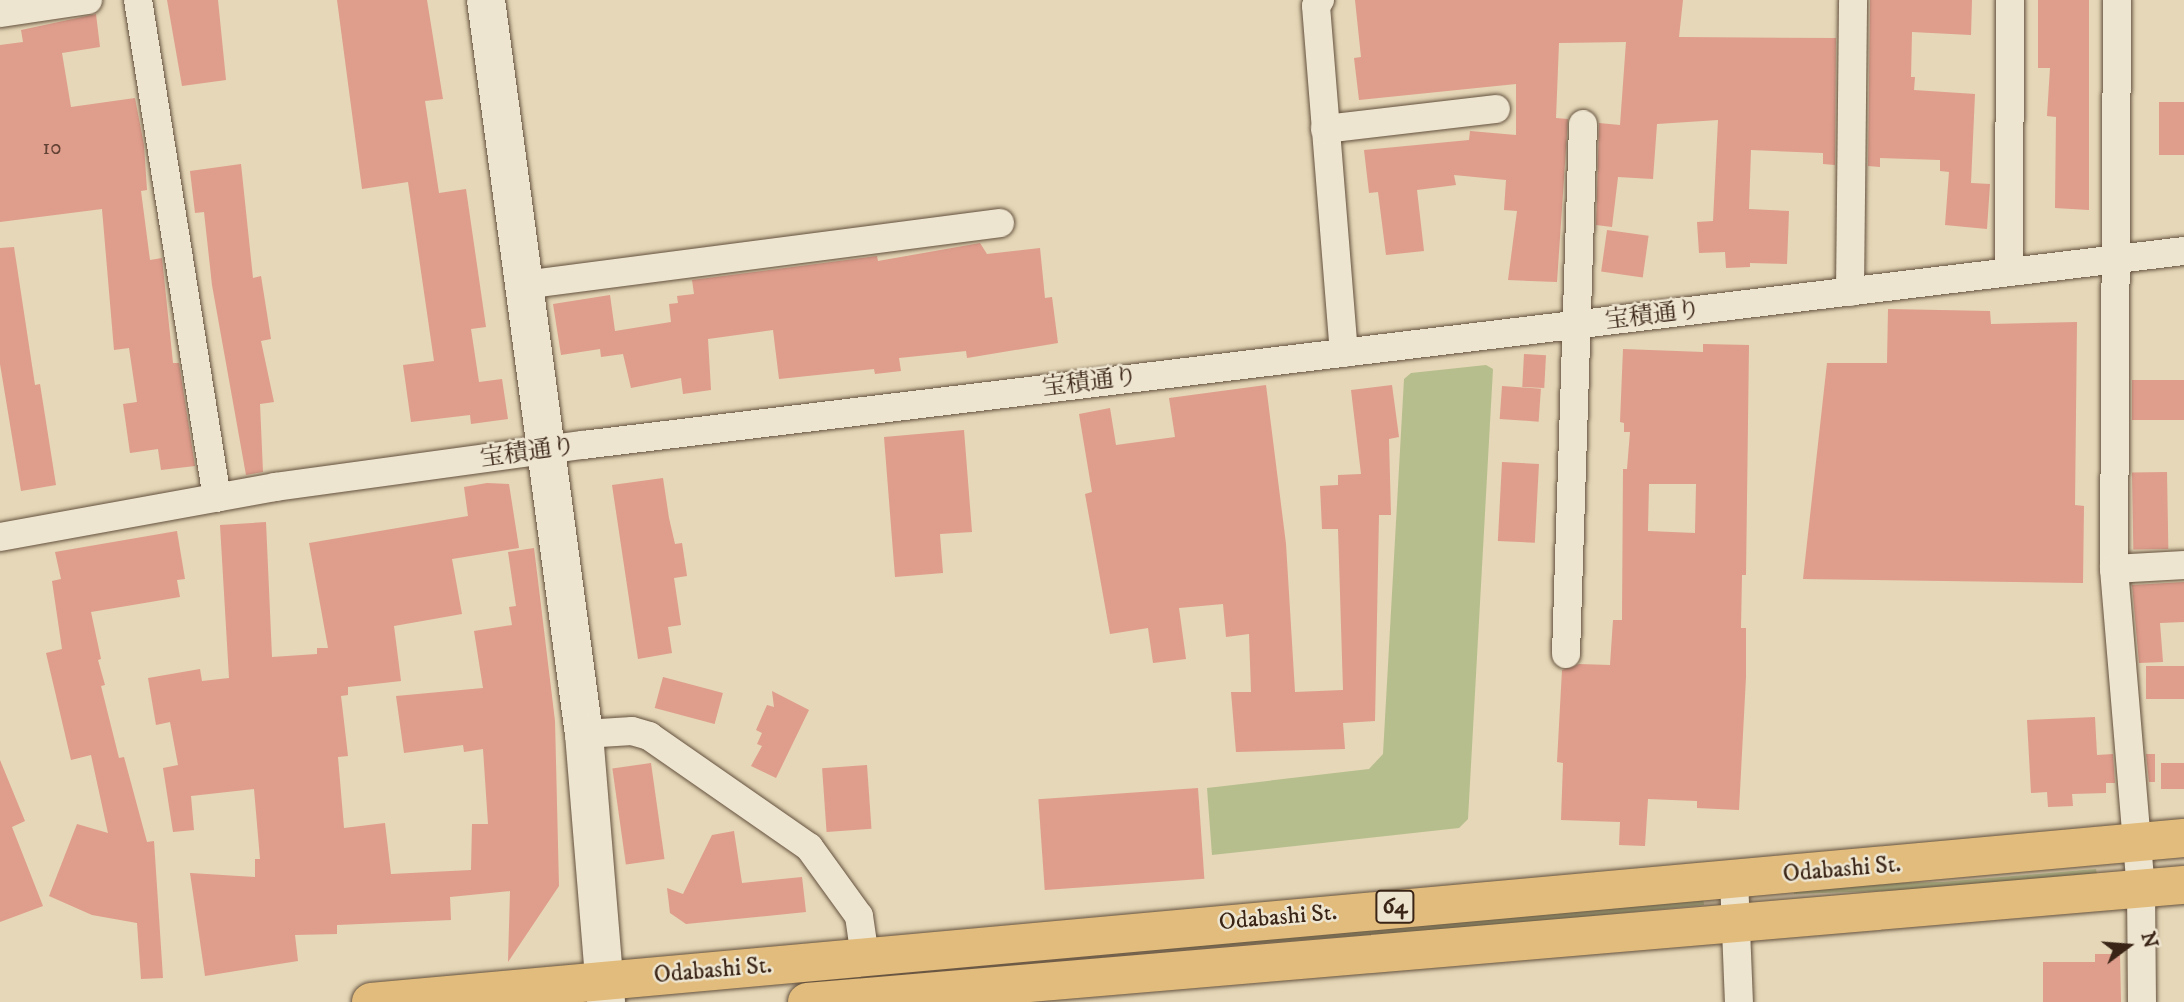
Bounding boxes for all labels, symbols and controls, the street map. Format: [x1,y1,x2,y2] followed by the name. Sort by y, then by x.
[43,135,61,161] house number: 10
[1604,296,1702,336] street label: 宝積通り
[1041,363,1139,403] street label: 宝積通り
[478,432,578,474] street label: 宝積通り
[1782,850,1902,890] street label: Odabashi St.
[1374,888,1416,926] road number: 64
[1218,898,1338,938] street label: Odabashi St.
[2093,911,2163,981] north arrow
[2135,929,2162,951] text: N
[653,951,773,991] street label: Odabashi St.

